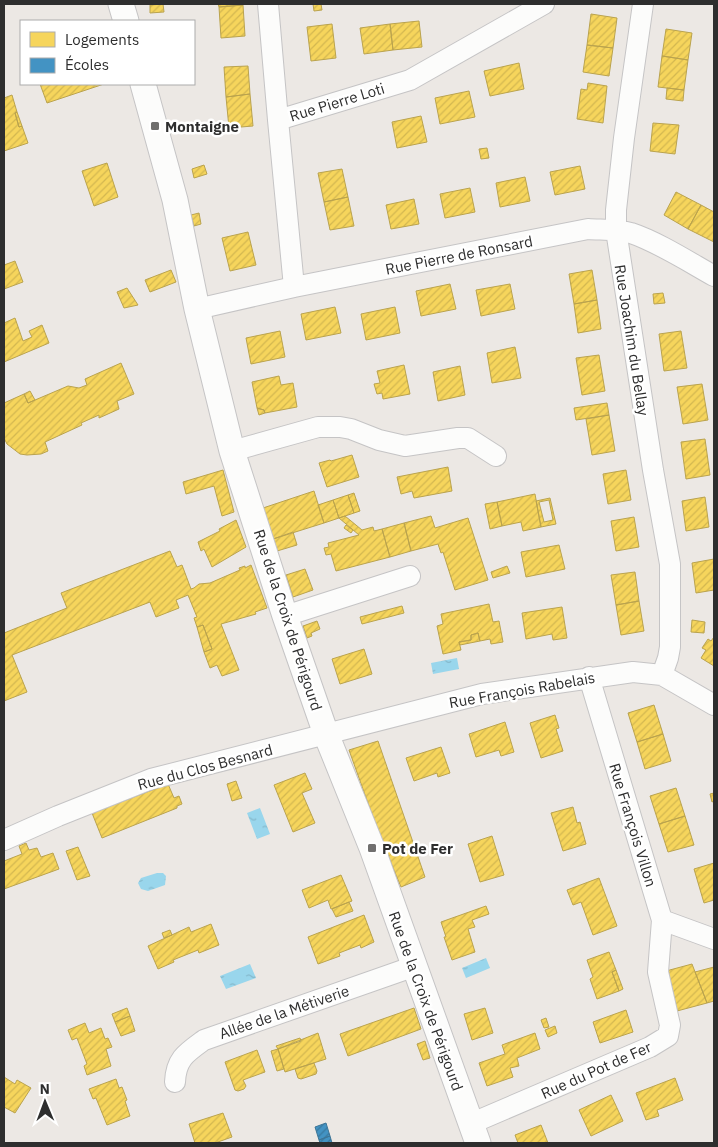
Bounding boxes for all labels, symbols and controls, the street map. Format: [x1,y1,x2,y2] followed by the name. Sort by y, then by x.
[20,20,195,85] legend
[65,30,139,49] text: Logements
[65,55,109,74] text: Écoles
[287,79,387,125] street label: Rue Pierre Loti
[165,117,239,136] place label: Montaigne
[149,120,161,132] marker: Montaigne
[384,231,534,279] street label: Rue Pierre de Ronsard
[611,263,653,417] street label: Rue Joachim du Bellay
[250,527,326,713] street label: Rue de la Croix de Périgourd
[447,668,597,712] street label: Rue François Rabelais
[135,740,275,794] street label: Rue du Clos Besnard
[605,761,661,889] street label: Rue François Villon
[382,839,453,858] place label: Pot de Fer
[366,842,378,854] marker: Pot de Fer
[385,909,467,1093] street label: Rue de la Croix de Périgourd
[217,981,351,1043] street label: Allée de la Métiverie
[538,1037,655,1103] street label: Rue du Pot de Fer
[20,1077,70,1127] north arrow
[40,1080,50,1098] text: N

